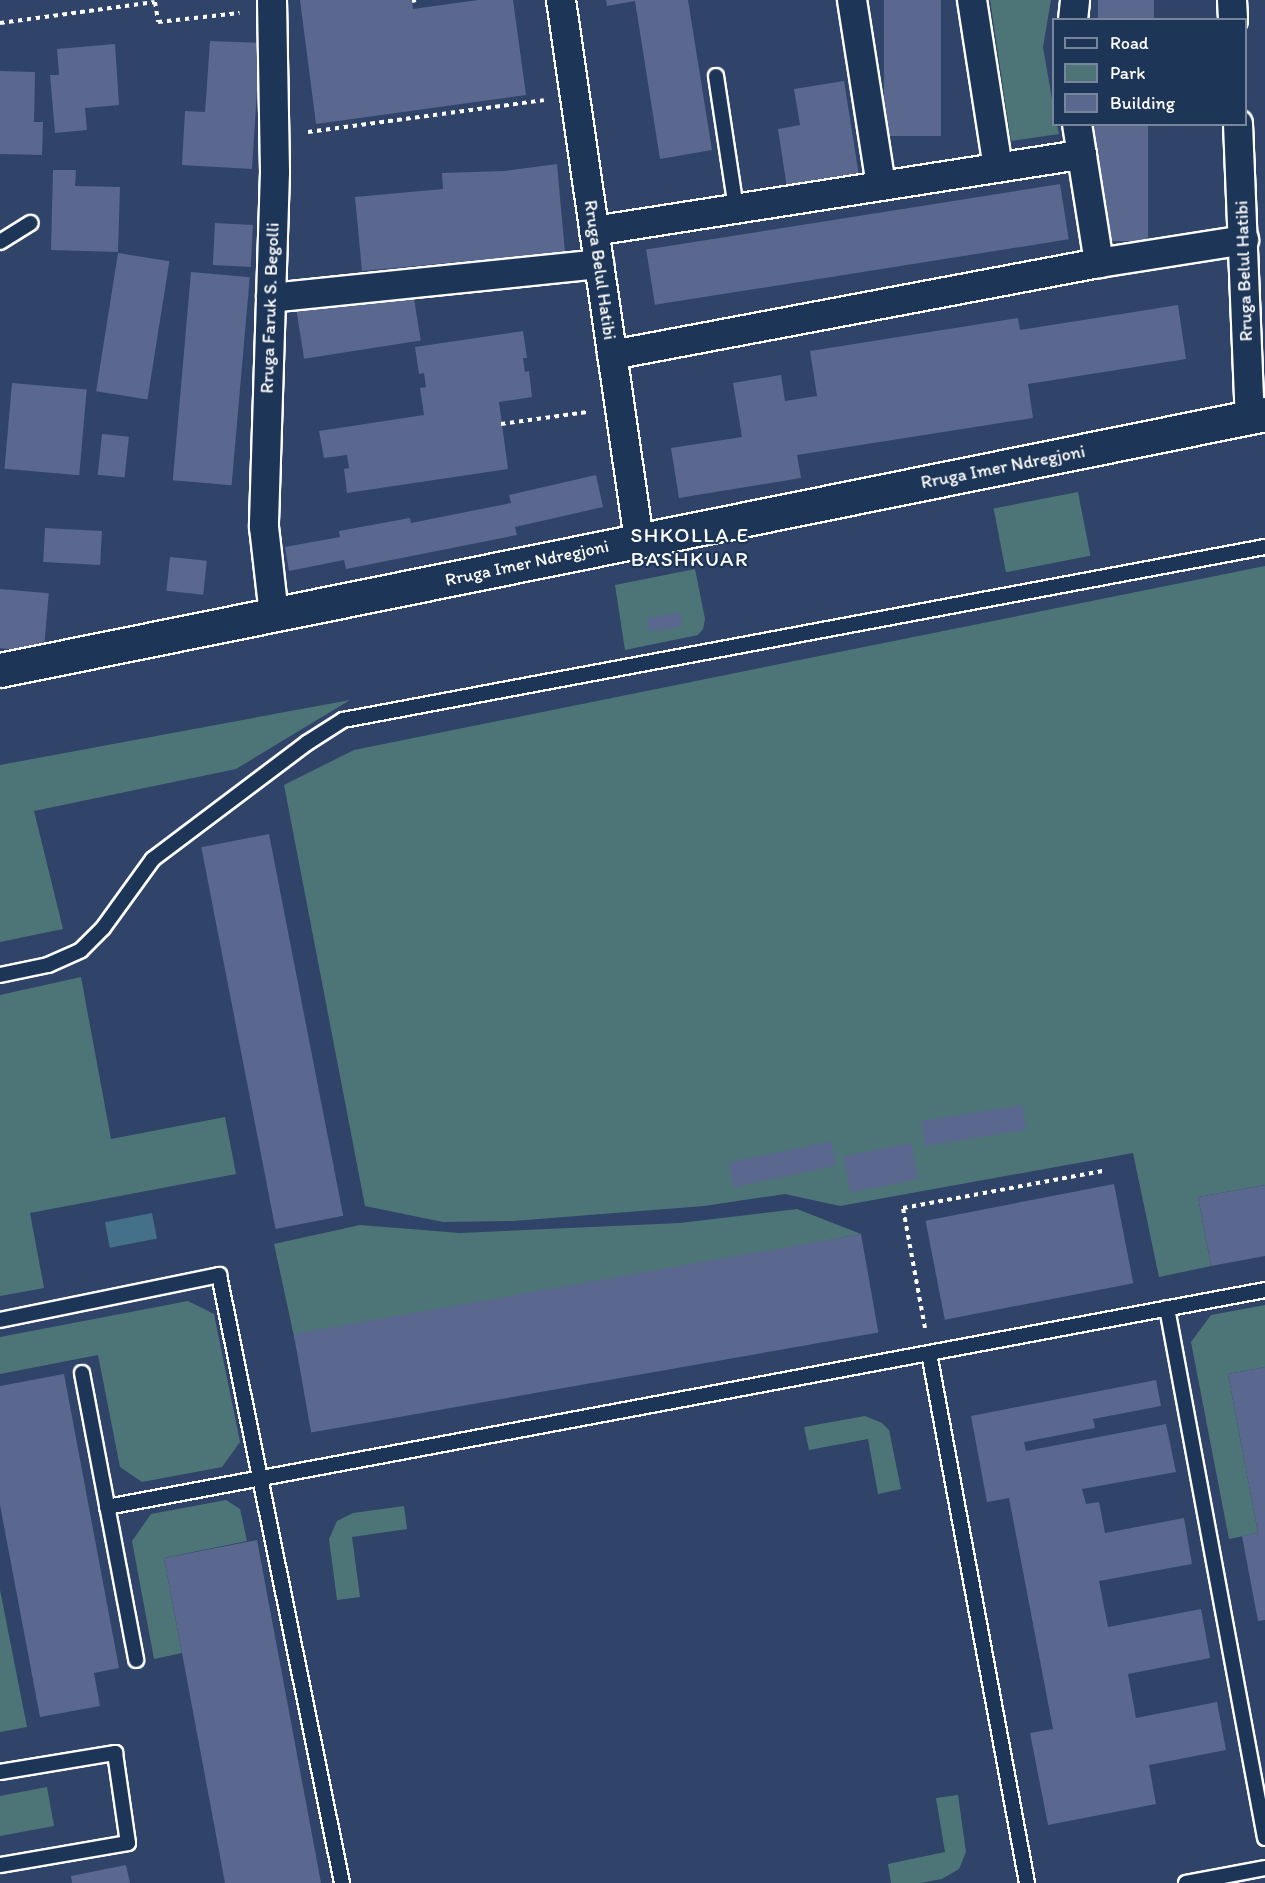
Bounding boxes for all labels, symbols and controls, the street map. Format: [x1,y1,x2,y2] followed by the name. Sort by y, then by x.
[1052,18,1247,126] legend
[1110,32,1149,54] text: Road
[1110,62,1145,84] text: Park
[1110,92,1175,114] text: Building
[579,199,621,341] street label: Rruga Belul Hatibi
[1231,200,1257,342] street label: Rruga Belul Hatibi
[256,223,284,393] street label: Rruga Faruk S. Begolli
[920,441,1086,493] street label: Rruga Imer Ndregjoni
[630,522,750,572] district label: SHKOLLA E BASHKUAR
[444,535,610,591] street label: Rruga Imer Ndregjoni

